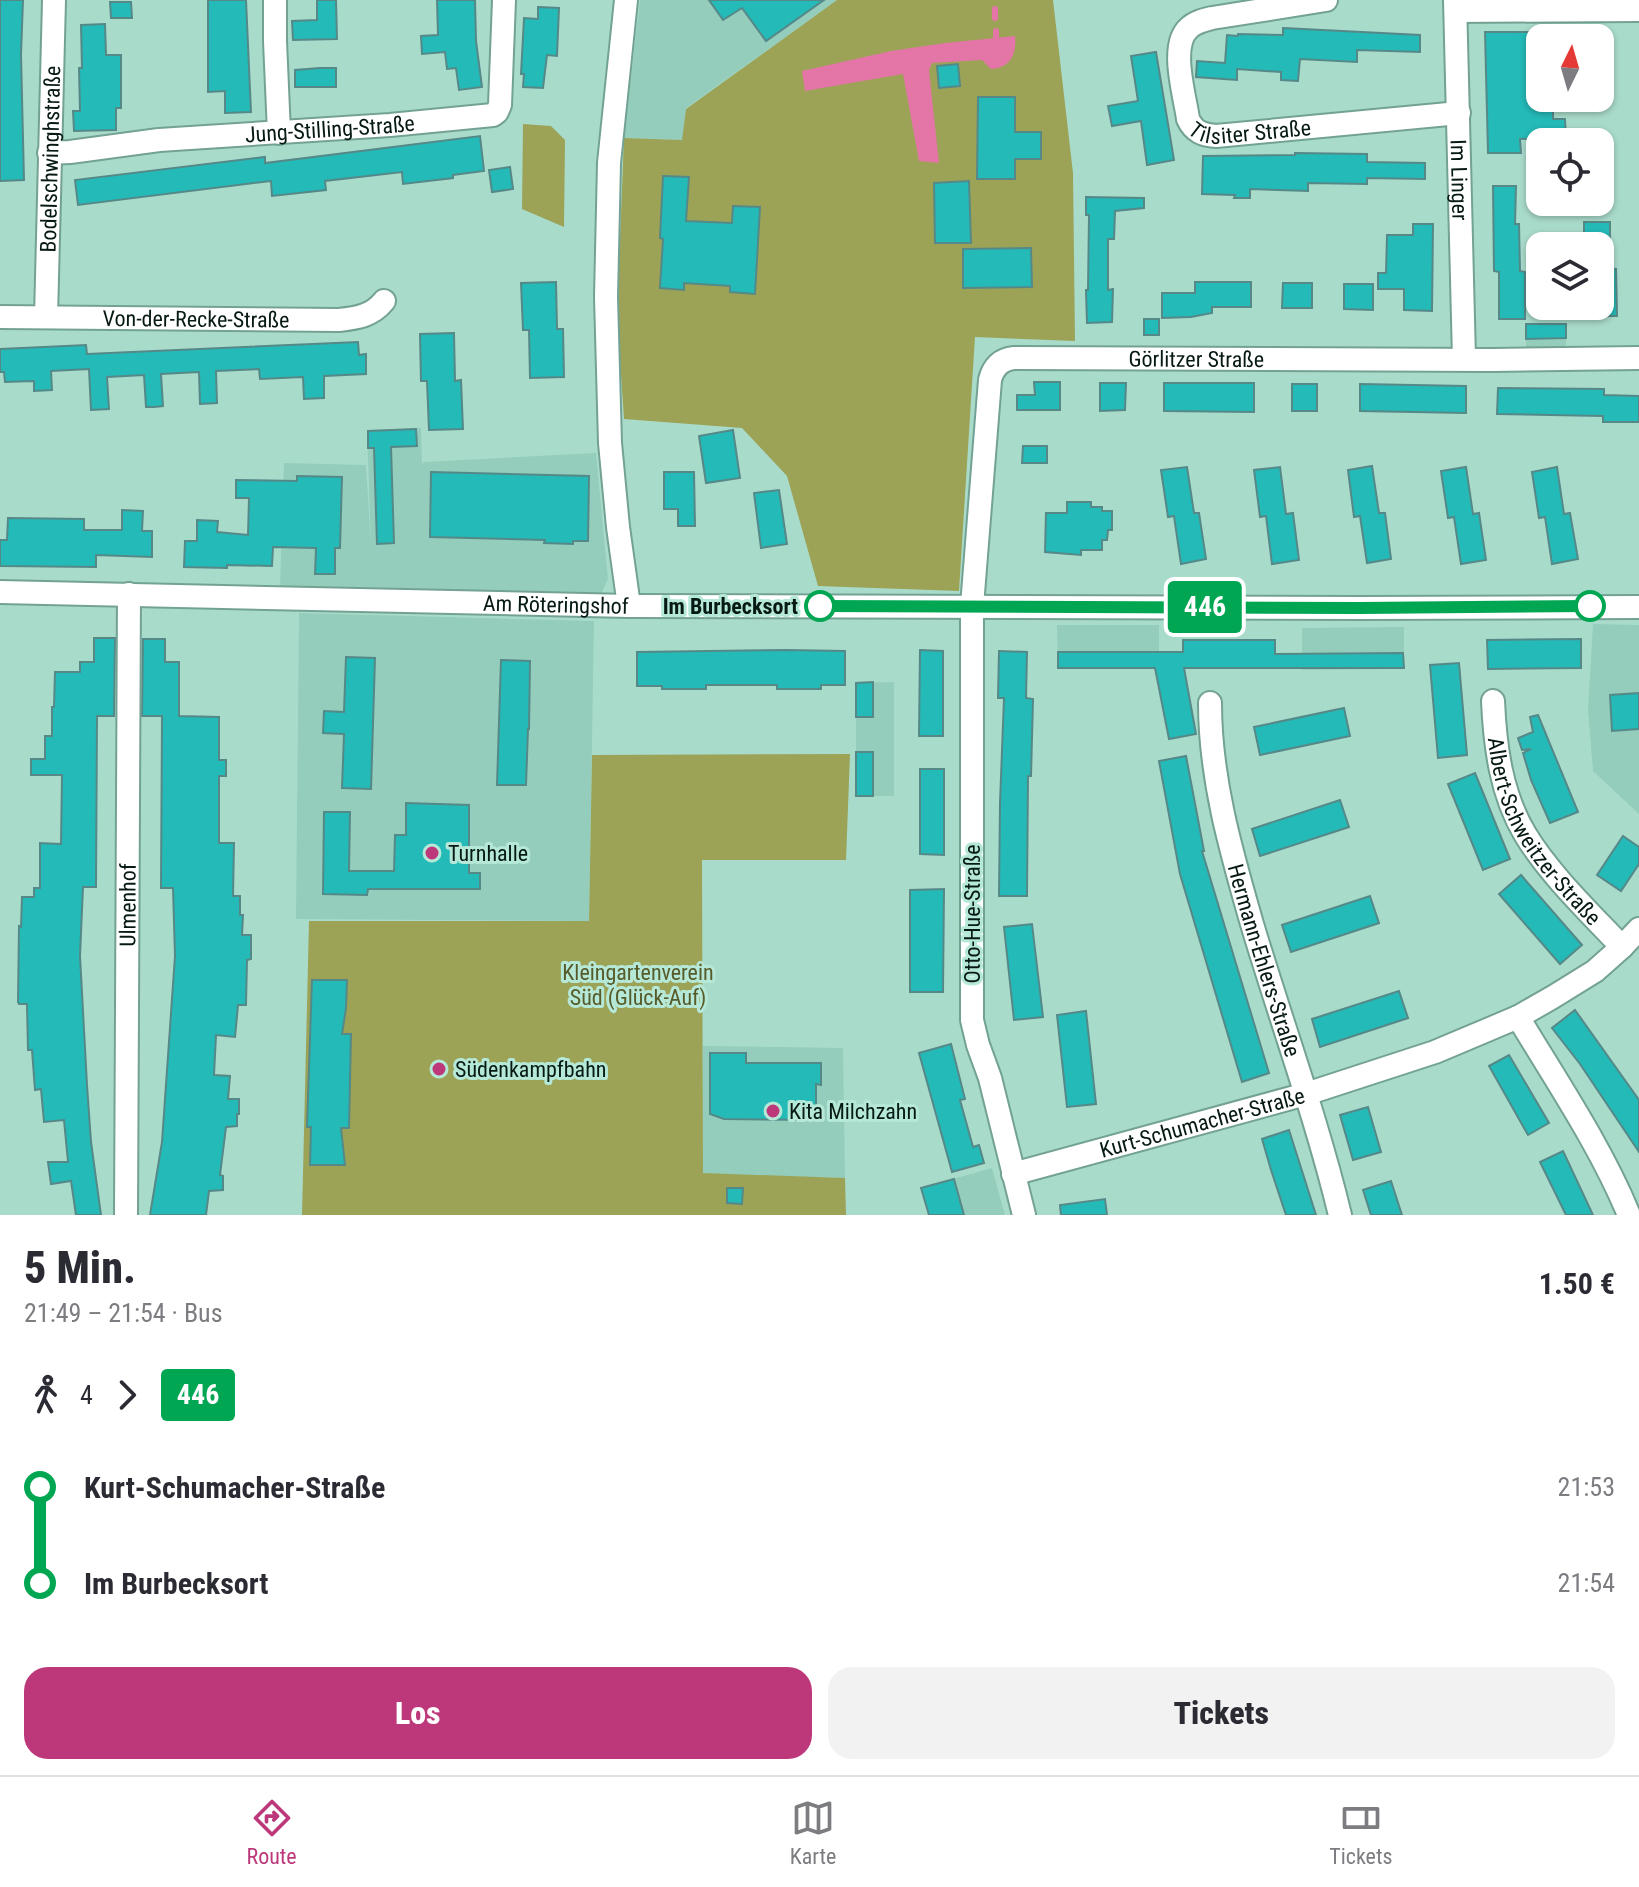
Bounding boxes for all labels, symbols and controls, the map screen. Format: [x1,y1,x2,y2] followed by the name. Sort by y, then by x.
[1526,24,1614,112] north arrow
[1526,24,1614,320] map controls
[36,65,65,253] street label: Bodelschwinghstraße
[244,111,416,147] street label: Jung-Stilling-Straße
[1184,115,1312,149] street label: Tilsiter Straße
[1526,128,1614,216] button: locate
[1445,139,1473,221] street label: Im Linger
[1526,232,1614,320] button: layers
[103,306,289,333] street label: Von-der-Recke-Straße
[1128,346,1264,372] street label: Görlitzer Straße
[1159,581,1251,633] line badge: 446
[1184,590,1226,623] text: 446
[483,591,629,619] street label: Am Röteringshof
[805,591,835,621] marker: Im Burbecksort
[1575,591,1605,621] unlabelled marker
[663,594,798,619] place label: Im Burbecksort
[1483,736,1606,930] street label: Albert-Schweitzer-Straße
[448,841,528,866] place label: Turnhalle
[423,844,441,862] marker: Turnhalle
[960,844,985,984] street label: Otto-Hue-Straße
[1223,861,1305,1060] street label: Hermann-Ehlers-Straße
[115,863,141,947] street label: Ulmenhof
[562,960,714,1011] park label: Kleingartenverein Süd (Glück-Auf)
[455,1057,606,1082] place label: Südenkampfbahn
[430,1060,448,1078] marker: Südenkampfbahn
[1097,1083,1308,1163] street label: Kurt-Schumacher-Straße
[789,1099,917,1124] place label: Kita Milchzahn
[764,1102,782,1120] marker: Kita Milchzahn
[24,1242,136,1294] text: 5 Min.
[1539,1266,1615,1301] text: 1.50 €
[24,1298,223,1328] text: 21:49 – 21:54 · Bus
[24,1373,68,1417] icon: walk
[105,1373,149,1417] icon: forward
[177,1378,219,1411] text: 446
[80,1380,93,1410] text: 4
[84,1470,385,1505] text: Kurt-Schumacher-Straße
[1558,1472,1615,1502] text: 21:53
[84,1566,269,1601] text: Im Burbecksort
[1558,1568,1615,1598] text: 21:54
[24,1667,812,1759] button: Los
[828,1667,1615,1759] button: Tickets
[246,1796,297,1869] tab: Route
[790,1796,836,1869] tab: Karte
[1329,1796,1392,1869] tab: Tickets

